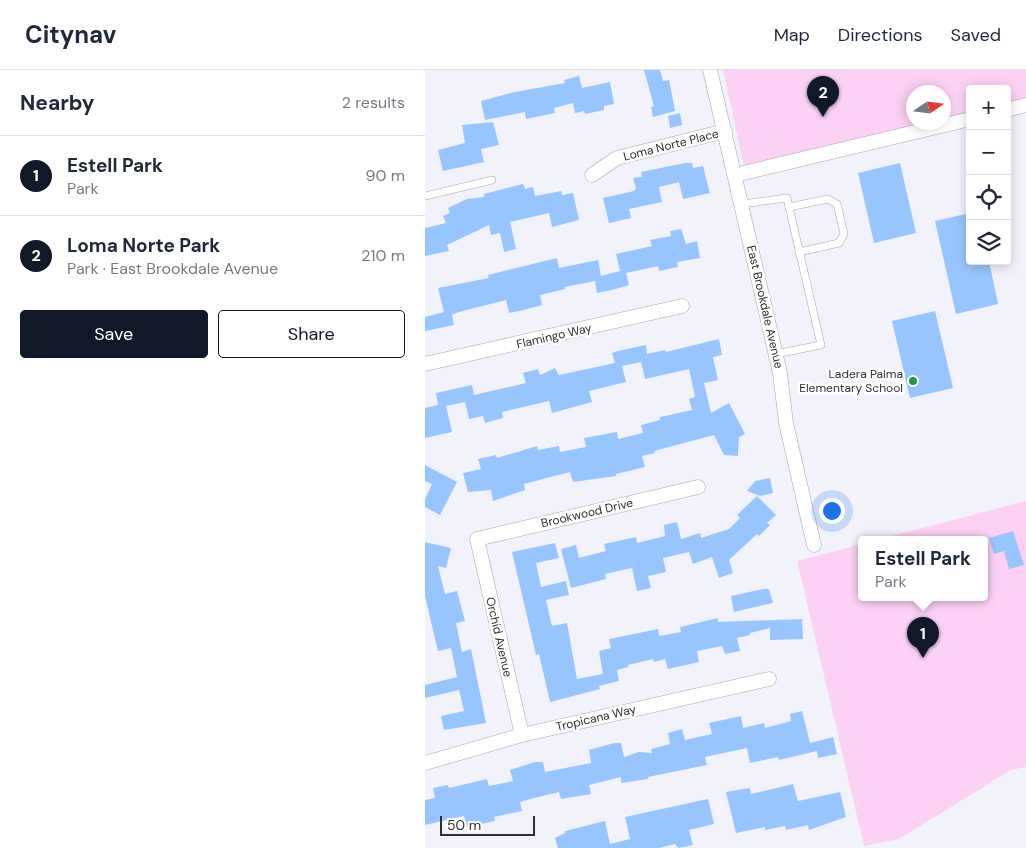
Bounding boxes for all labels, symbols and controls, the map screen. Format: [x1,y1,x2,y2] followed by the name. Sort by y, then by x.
[25,19,116,50] text: Citynav
[774,23,810,47] text: Map
[838,23,923,47] text: Directions
[951,23,1001,47] text: Saved
[807,76,839,117] pin: 2
[906,85,951,130] north arrow
[966,85,1011,265] map controls
[966,85,1011,130] button: +
[20,89,94,117] text: Nearby
[342,92,405,113] text: 2 results
[622,125,721,165] street label: Loma Norte Place
[966,130,1011,175] button: −
[67,153,163,178] text: Estell Park
[33,165,39,186] text: 1
[365,165,405,186] text: 90 m
[966,175,1011,220] button: locate
[67,178,99,199] text: Park
[966,220,1011,265] button: layers
[67,233,220,258] text: Loma Norte Park
[743,244,787,370] street label: East Brookdale Avenue
[31,245,41,266] text: 2
[361,245,405,266] text: 210 m
[67,258,278,279] text: Park · East Brookdale Avenue
[20,310,208,358] button: Save
[218,310,405,358] button: Share
[515,319,594,352] street label: Flamingo Way
[799,366,903,396] place label: Ladera Palma Elementary School
[907,375,919,387] marker: Ladera Palma Elementary School
[539,495,635,531] street label: Brookwood Drive
[819,498,845,524] your location
[858,536,988,601] popup
[875,546,971,571] text: Estell Park
[875,571,907,592] text: Park
[482,595,516,679] street label: Orchid Avenue
[907,617,939,658] pin: 1
[554,701,638,735] street label: Tropicana Way
[440,813,535,836] scale bar
[447,816,481,834] text: 50 m

